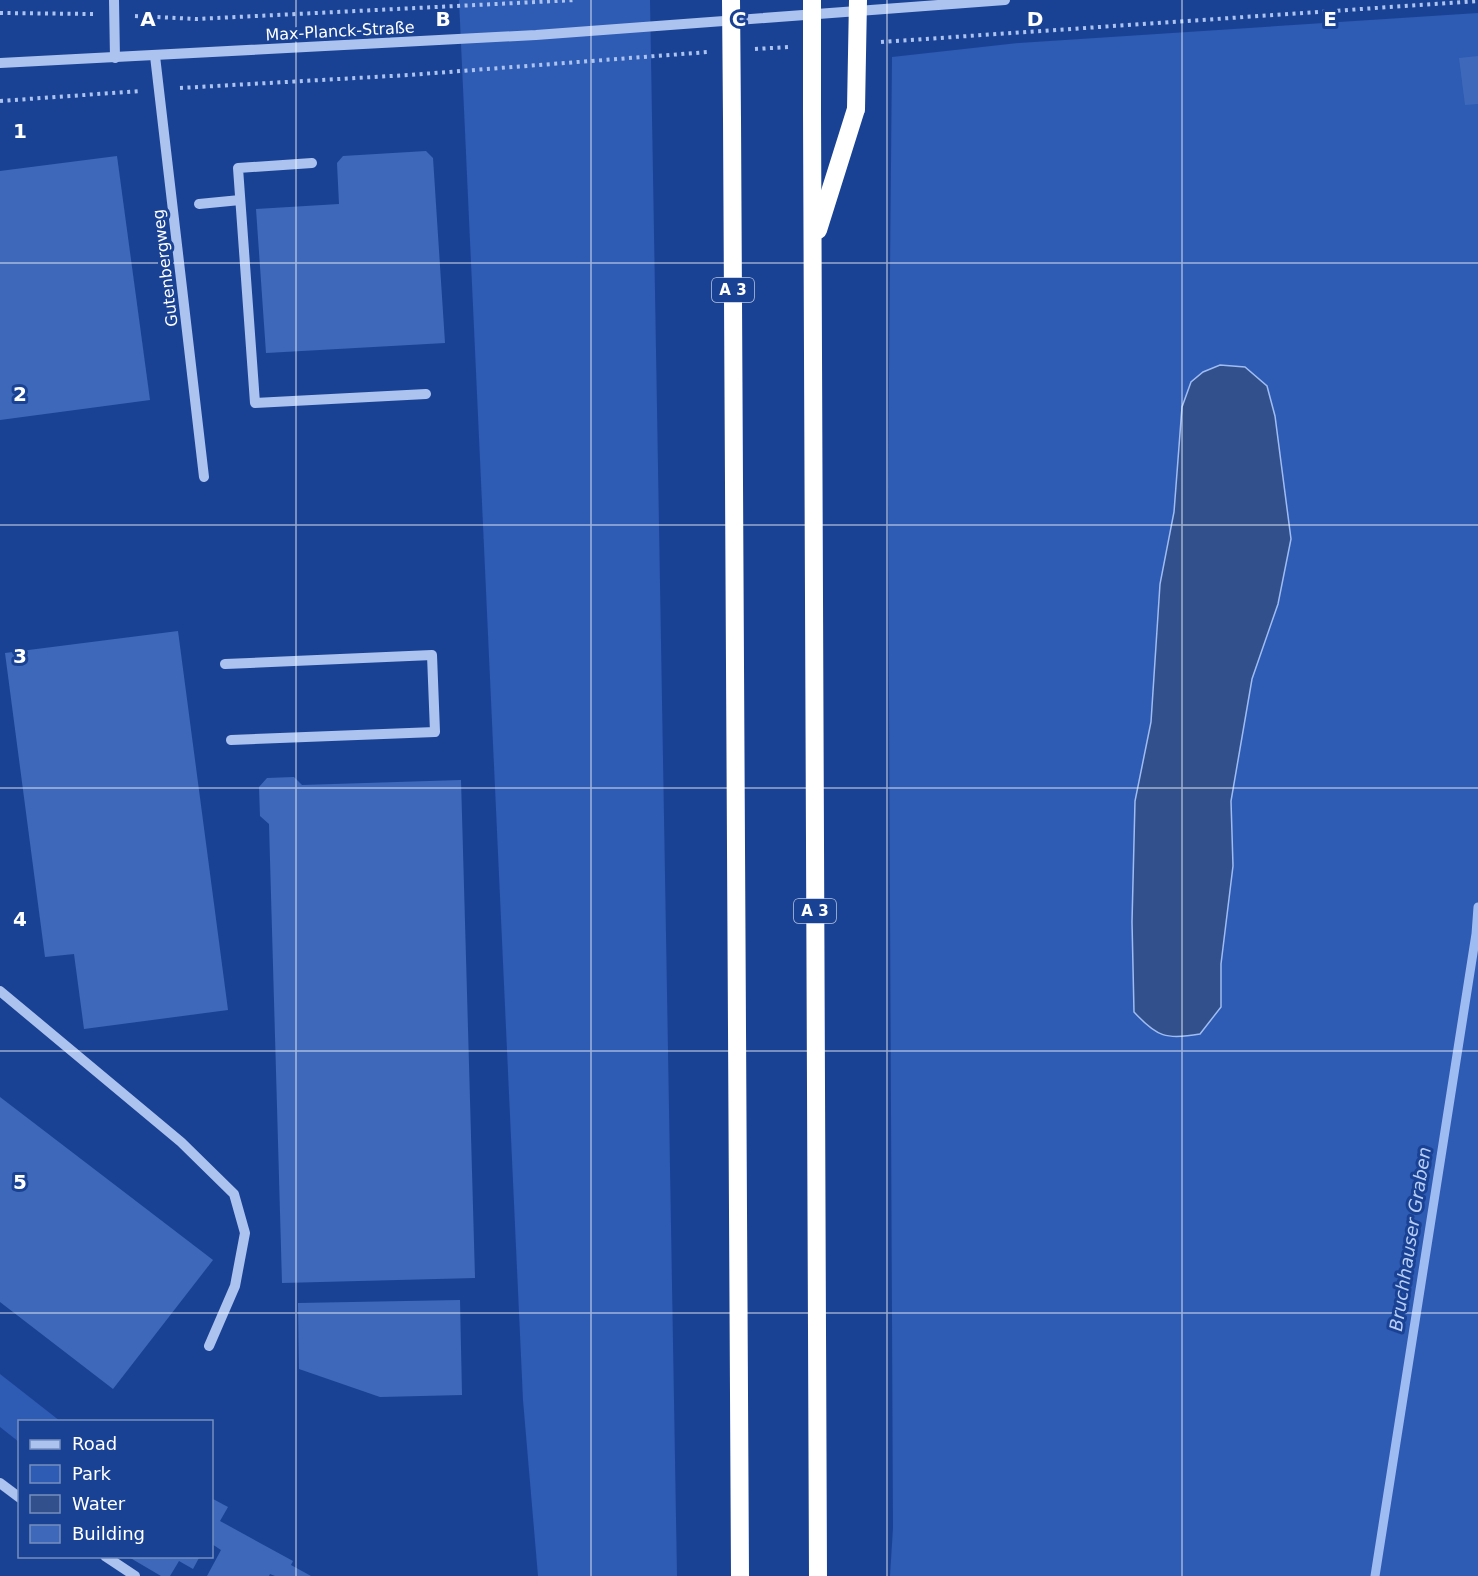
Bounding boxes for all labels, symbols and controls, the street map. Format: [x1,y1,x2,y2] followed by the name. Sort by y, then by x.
[140,7,156,31] text: A
[435,7,451,31] text: B
[732,7,746,31] text: C
[1027,7,1043,31] text: D
[1323,7,1337,31] text: E
[265,18,415,44] street label: Max-Planck-Straße
[13,119,27,143] text: 1
[148,208,182,328] street label: Gutenbergweg
[712,278,754,302] road number: A 3
[13,382,27,406] text: 2
[13,644,27,668] text: 3
[794,899,836,923] road number: A 3
[13,907,27,931] text: 4
[1385,1145,1435,1333] water label: Bruchhauser Graben
[13,1170,27,1194] text: 5
[18,1420,213,1558] legend
[72,1433,117,1454] text: Road
[72,1463,111,1484] text: Park
[72,1493,126,1514] text: Water
[72,1523,145,1544] text: Building

